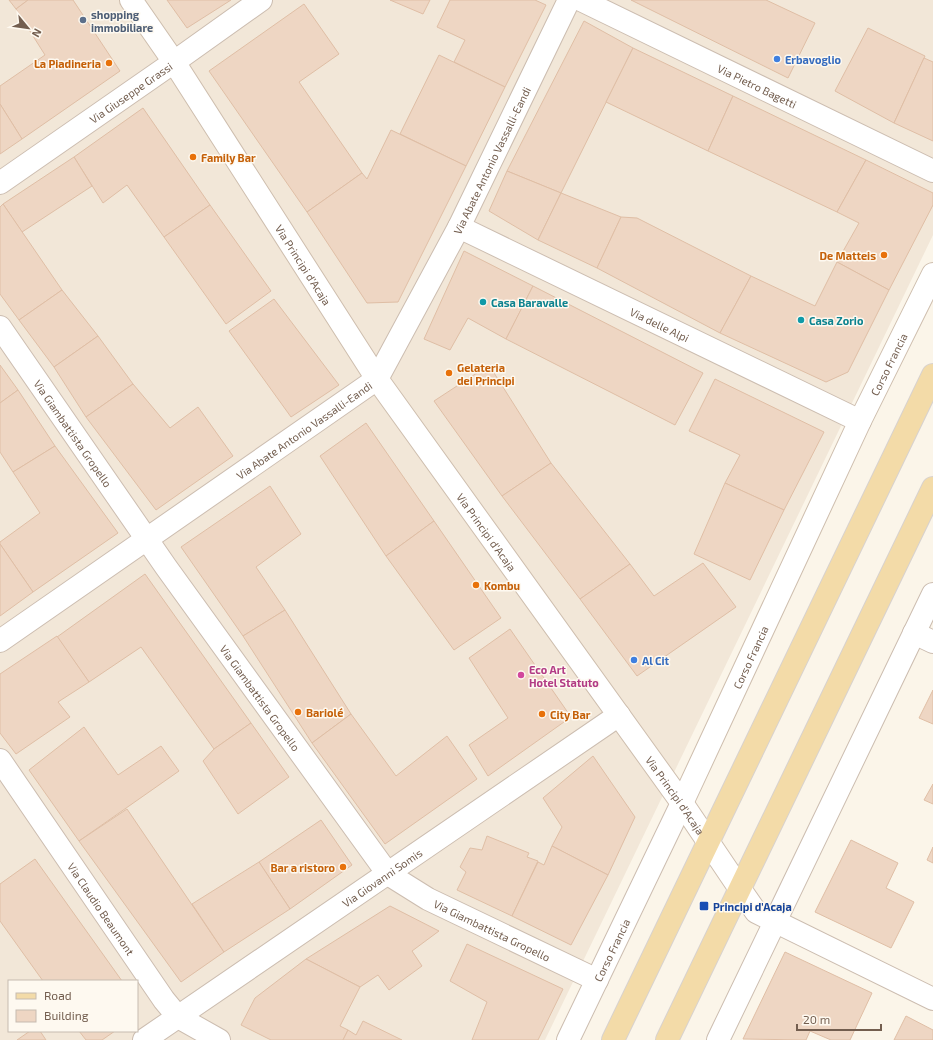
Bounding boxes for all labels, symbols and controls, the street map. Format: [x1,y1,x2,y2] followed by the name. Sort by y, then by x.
[8,8,48,48] north arrow
[91,8,153,34] place label: shopping immobiliare
[78,15,88,25] marker: shopping immobiliare
[30,26,45,40] text: N
[785,53,841,66] place label: Erbavoglio
[772,54,782,64] marker: Erbavoglio
[34,57,101,70] place label: La Piadineria
[104,58,114,68] marker: La Piadineria
[87,59,174,125] street label: Via Giuseppe Grassi
[716,61,799,110] street label: Via Pietro Bagetti
[450,84,533,236] street label: Via Abate Antonio Vassalli-Eandi
[201,151,256,165] place label: Family Bar
[188,152,198,162] marker: Family Bar
[273,222,334,307] street label: Via Principi d'Acaja
[819,249,876,262] place label: De Matteis
[879,250,889,260] marker: De Matteis
[491,296,568,309] place label: Casa Baravalle
[478,297,488,307] marker: Casa Baravalle
[628,304,691,344] street label: Via delle Alpi
[809,314,864,327] place label: Casa Zorio
[796,315,806,325] marker: Casa Zorio
[867,331,909,397] street label: Corso Francia
[457,361,515,387] place label: Gelateria dei Principi
[444,368,454,378] marker: Gelateria dei Principi
[32,377,115,489] street label: Via Giambattista Gropello
[234,378,374,481] street label: Via Abate Antonio Vassalli-Eandi
[454,490,519,573] street label: Via Principi d'Acaja
[484,579,520,592] place label: Kombu
[471,580,481,590] marker: Kombu
[730,623,770,691] street label: Corso Francia
[218,642,303,753] street label: Via Giambattista Gropello
[642,654,669,667] place label: Al Cit
[629,655,639,665] marker: Al Cit
[529,663,599,689] place label: Eco Art Hotel Statuto
[516,670,526,680] marker: Eco Art Hotel Statuto
[306,706,343,719] place label: Bariolé
[293,707,303,717] marker: Bariolé
[550,708,591,722] place label: City Bar
[537,709,547,719] marker: City Bar
[644,753,708,837] street label: Via Principi d'Acaja
[339,845,424,909] street label: Via Giovanni Somis
[65,860,138,957] street label: Via Claudio Beaumont
[271,861,336,874] place label: Bar a ristoro
[338,862,348,872] marker: Bar a ristoro
[432,896,553,963] street label: Via Giambattista Gropello
[698,900,710,912] marker: Principi d'Acaja
[713,900,792,914] place label: Principi d'Acaja
[591,916,632,983] street label: Corso Francia
[8,980,138,1032] legend
[44,988,72,1002] text: Road
[797,1006,881,1032] scale bar
[44,1008,89,1022] text: Building
[803,1012,830,1026] text: 20 m

